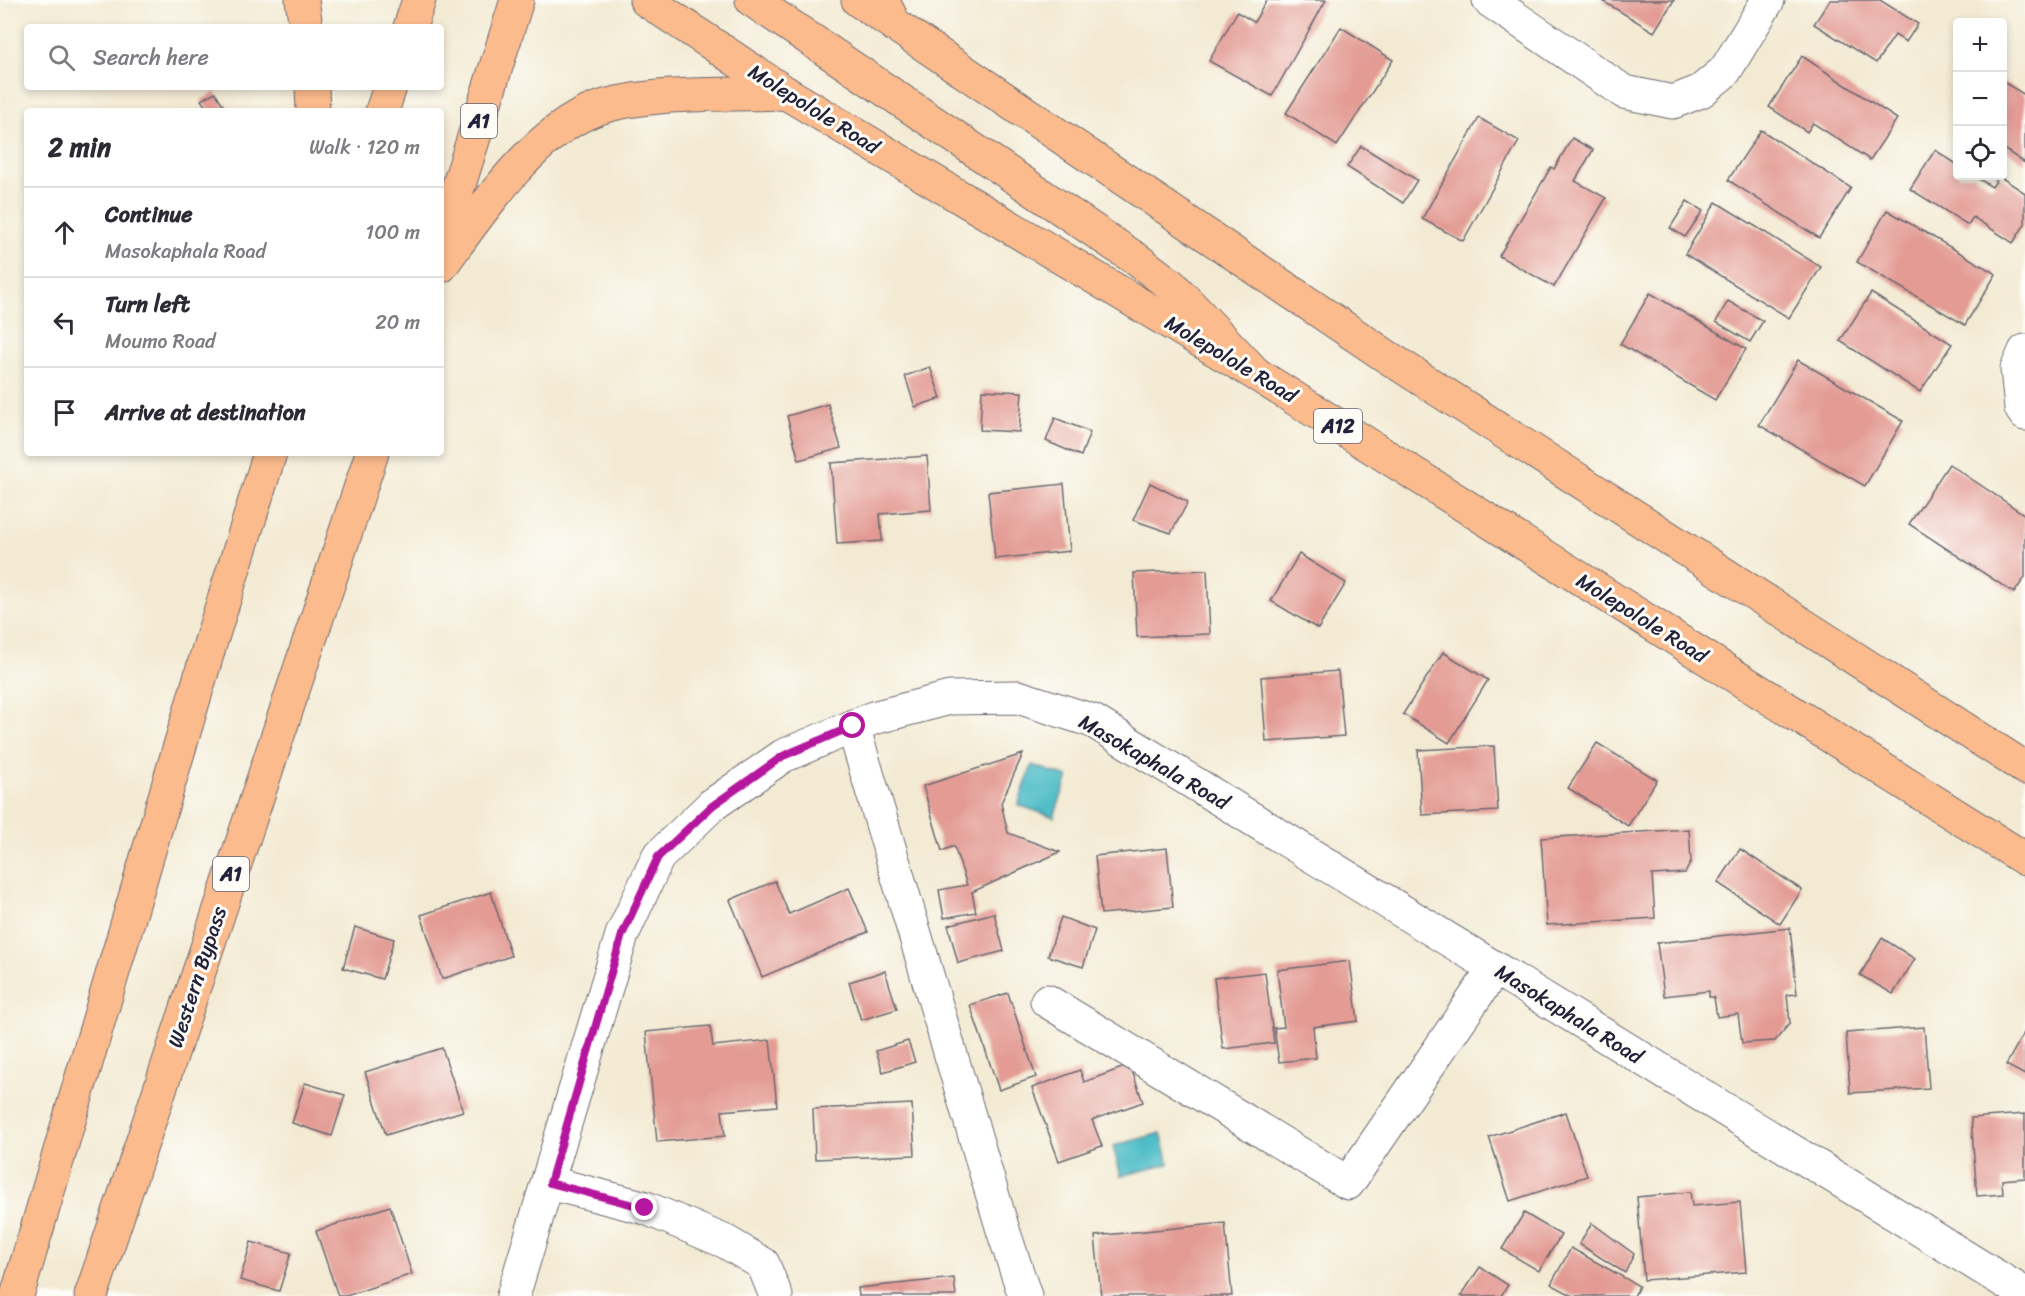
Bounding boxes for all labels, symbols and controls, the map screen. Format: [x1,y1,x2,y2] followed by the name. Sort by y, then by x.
[1953,18,2007,180] map controls
[1953,18,2007,72] button: +
[24,24,444,90] search box
[93,38,209,77] text: Search here
[45,41,78,74] icon: search
[740,53,889,166] street label: Molepolole Road
[1953,72,2007,126] button: −
[461,104,497,138] road number: A1
[48,124,111,170] text: 2 min
[1953,126,2007,180] button: locate
[309,130,420,165] text: Walk · 120 m
[105,195,193,234] text: Continue
[366,215,420,250] text: 100 m
[48,216,81,249] icon: ahead
[105,234,266,269] text: Masokaphala Road
[105,285,190,324] text: Turn left
[1157,304,1307,415] street label: Molepolole Road
[375,305,420,340] text: 20 m
[48,306,81,339] icon: left
[105,324,216,359] text: Moumo Road
[105,393,306,432] text: Arrive at destination
[48,396,81,429] icon: arrive
[1314,409,1362,443] road number: A12
[1568,562,1717,675] street label: Molepolole Road
[1071,703,1238,822] street label: Masokaphala Road
[839,712,865,738] route start
[213,857,249,891] road number: A1
[156,901,238,1053] street label: Western Bypass
[1487,953,1652,1076] street label: Masokaphala Road
[631,1194,657,1220] route end

